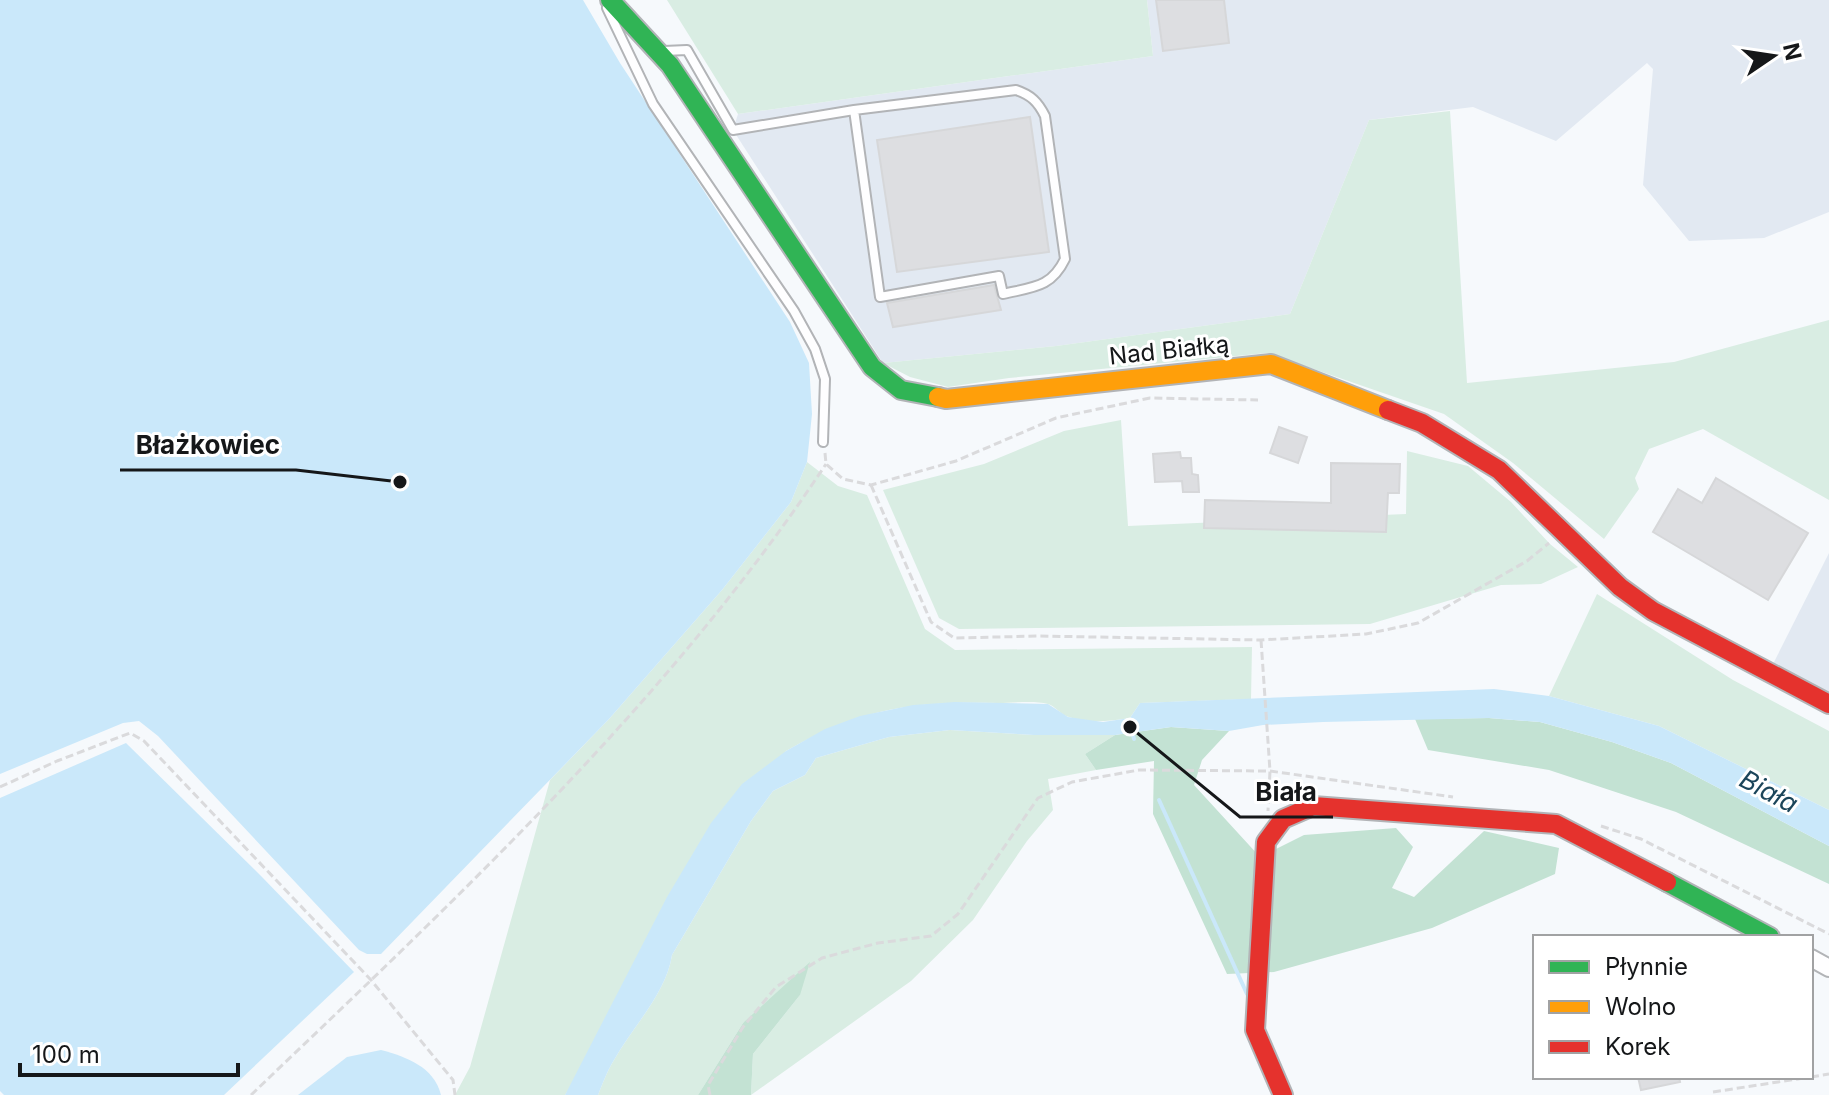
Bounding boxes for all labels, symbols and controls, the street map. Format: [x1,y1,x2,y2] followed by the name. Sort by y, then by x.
[1733,16,1813,96] north arrow
[1778,40,1807,63] text: N
[1108,329,1230,371] street label: Nad Białką
[120,420,296,470] callout: Błażkowiec
[136,429,280,460] text: Błażkowiec
[1735,763,1803,819] water label: Biała
[1240,767,1333,817] callout: Biała
[1255,776,1317,807] text: Biała
[1533,935,1813,1079] legend
[1605,952,1688,981] text: Płynnie
[1605,992,1676,1021] text: Wolno
[20,1027,238,1077] scale bar
[1605,1032,1670,1061] text: Korek
[32,1040,100,1069] text: 100 m

